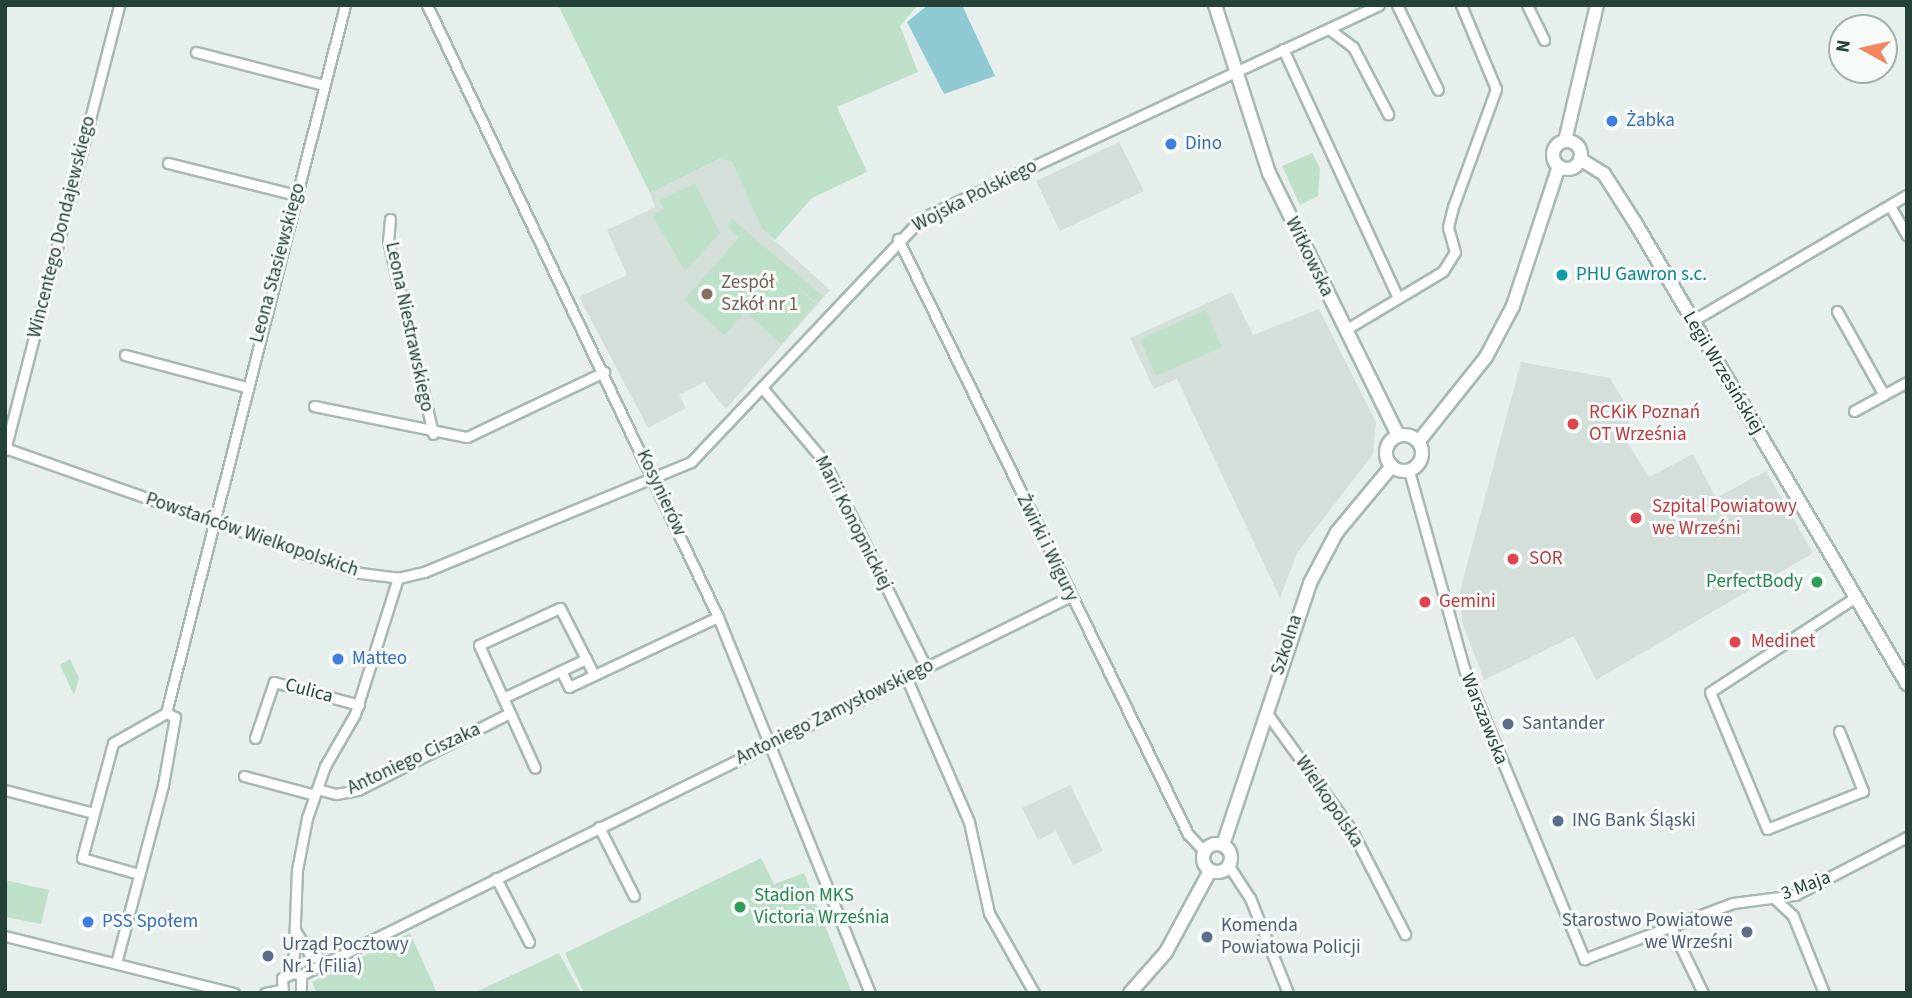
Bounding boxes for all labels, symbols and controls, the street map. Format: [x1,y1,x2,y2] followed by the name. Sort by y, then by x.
[1828,14,1898,84] north arrow
[1829,38,1858,54] text: N
[1626,110,1675,132] place label: Żabka
[1604,113,1620,129] marker: Żabka
[23,114,101,340] street label: Wincentego Dondajewskiego
[1185,133,1222,155] place label: Dino
[1163,136,1179,152] marker: Dino
[909,155,1041,237] street label: Wojska Polskiego
[246,181,310,345] street label: Leona Stasiewskiego
[1280,213,1338,301] street label: Witkowska
[380,240,438,414] street label: Leona Niestrawskiego
[1576,264,1707,286] place label: PHU Gawron s.c.
[1554,267,1570,283] marker: PHU Gawron s.c.
[721,272,798,316] place label: Zespół Szkół nr 1
[699,286,715,302] marker: Zespół Szkół nr 1
[1677,308,1769,438] street label: Legii Wrzesińskiej
[1589,402,1700,446] place label: RCKiK Poznań OT Września
[1563,414,1583,434] marker: RCKiK Poznań OT Września
[631,446,691,540] street label: Kosynierów
[809,452,897,594] street label: Marii Konopnickiej
[143,488,361,582] street label: Powstańców Wielkopolskich
[1011,491,1083,605] street label: Żwirki i Wigury
[1652,496,1797,540] place label: Szpital Powiatowy we Wrześni
[1626,508,1646,528] marker: Szpital Powiatowy we Wrześni
[1529,548,1563,570] place label: SOR
[1503,549,1523,569] marker: SOR
[1706,571,1803,593] place label: PerfectBody
[1809,574,1825,590] marker: PerfectBody
[1439,591,1496,613] place label: Gemini
[1417,594,1433,610] marker: Gemini
[1267,612,1307,678] street label: Szkolna
[1751,631,1816,653] place label: Medinet
[1725,632,1745,652] marker: Medinet
[352,648,407,670] place label: Matteo
[330,651,346,667] marker: Matteo
[732,654,938,770] street label: Antoniego Zamysłowskiego
[1455,670,1513,768] street label: Warszawska
[283,674,335,708] street label: Culica
[1522,713,1605,735] place label: Santander
[1500,716,1516,732] marker: Santander
[344,718,484,800] street label: Antoniego Ciszaka
[1290,752,1368,852] street label: Wielkopolska
[1572,810,1696,832] place label: ING Bank Śląski
[1550,813,1566,829] marker: ING Bank Śląski
[1778,866,1834,906] street label: 3 Maja
[754,885,889,929] place label: Stadion MKS Victoria Września
[732,899,748,915] marker: Stadion MKS Victoria Września
[1562,910,1733,954] place label: Starostwo Powiatowe we Wrześni
[102,911,198,933] place label: PSS Społem
[80,914,96,930] marker: PSS Społem
[1221,915,1361,959] place label: Komenda Powiatowa Policji
[1739,924,1755,940] marker: Starostwo Powiatowe we Wrześni
[1199,929,1215,945] marker: Komenda Powiatowa Policji
[282,934,409,978] place label: Urząd Pocztowy Nr 1 (Filia)
[260,948,276,964] marker: Urząd Pocztowy Nr 1 (Filia)

